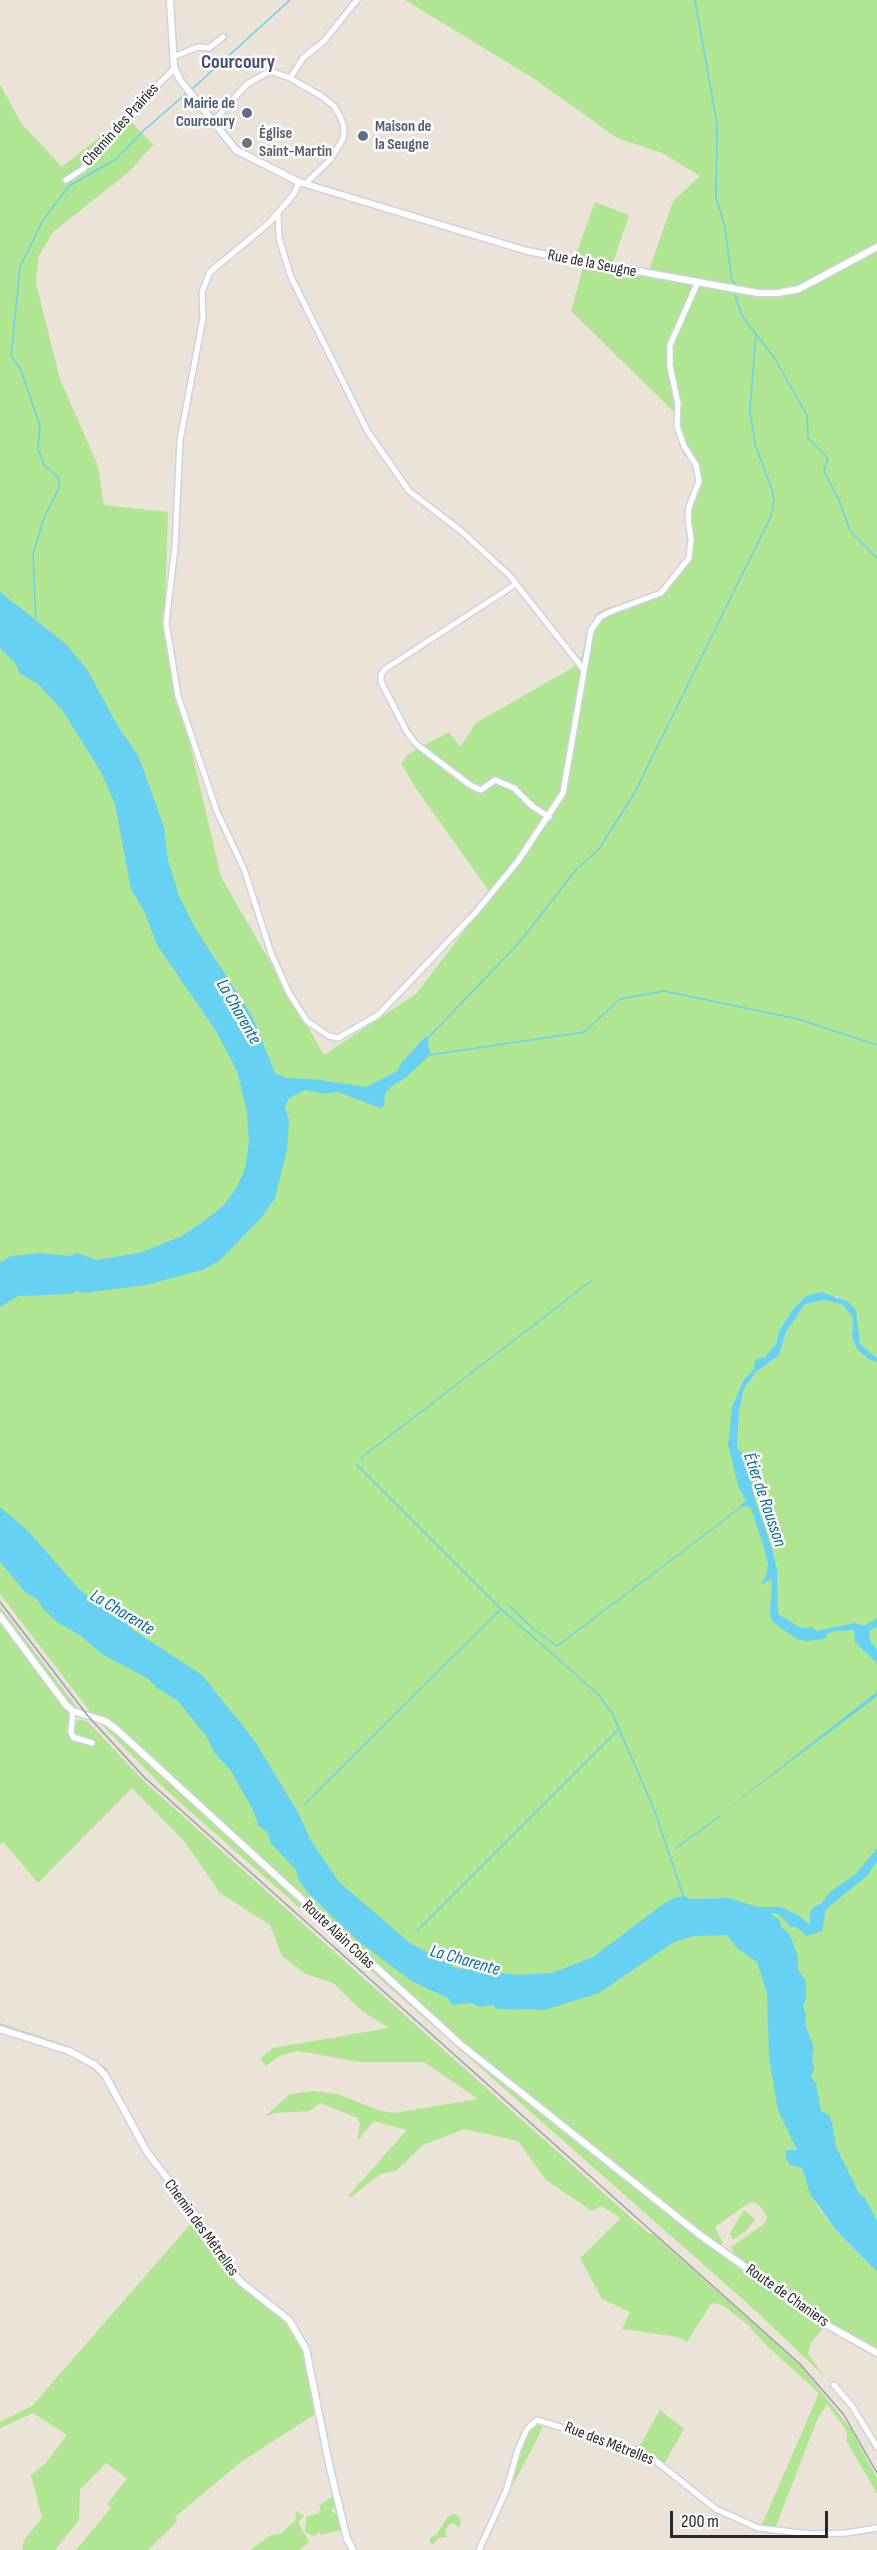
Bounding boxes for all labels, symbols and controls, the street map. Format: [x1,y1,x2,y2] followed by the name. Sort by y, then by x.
[201,51,275,75] district label: Courcoury
[79,80,163,170] street label: Chemin des Prairies
[176,94,235,132] place label: Mairie de Courcoury
[240,106,254,120] marker: Mairie de Courcoury
[375,117,431,155] place label: Maison de la Seugne
[259,124,332,162] place label: Église Saint-Martin
[356,129,370,143] marker: Maison de la Seugne
[240,136,254,150] marker: Église Saint-Martin
[546,246,638,282] street label: Rue de la Seugne
[211,976,265,1048] water label: La Charente
[738,1450,790,1550] water label: Étier de Rousson
[86,1585,158,1641] water label: La Charente
[298,1897,378,1973] street label: Route Alain Colas
[428,1941,502,1981] water label: La Charente
[160,2176,242,2280] street label: Chemin des Métrelles
[742,2260,832,2332] street label: Route de Chaniers
[562,2418,656,2470] street label: Rue des Métrelles
[673,2499,830,2537] scale bar
[681,2511,719,2532] text: 200 m

